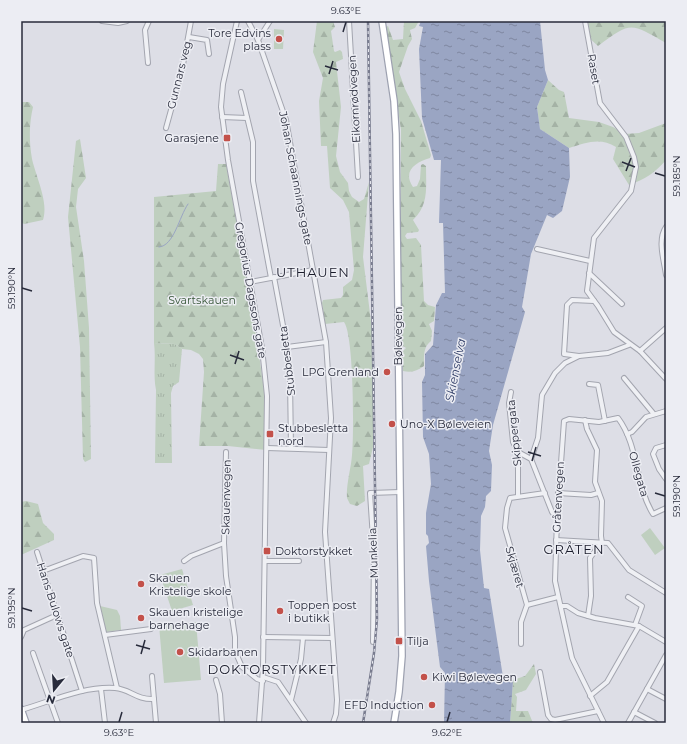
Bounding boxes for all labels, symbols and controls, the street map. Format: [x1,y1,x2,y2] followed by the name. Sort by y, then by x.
[331,4,362,17] text: 9.63°E
[208,26,272,53] place label: Tore Edvins plass
[274,34,284,44] marker: Tore Edvins plass
[164,39,194,111] street label: Gunnars veg
[584,53,604,86] street label: Raset
[345,55,363,143] street label: Eikornrødvegen
[276,109,316,246] street label: Johan Schaannings gate
[164,131,219,145] place label: Garasjene
[222,133,232,143] marker: Garasjene
[670,155,683,197] text: 59.185°N
[232,221,270,360] street label: Gregorius Dagssons gate
[276,264,350,280] district label: UTHAUEN
[5,267,18,309] text: 59.190°N
[168,293,236,307] park label: Svartskauen
[391,307,405,365] street label: Bølevegen
[276,325,298,397] street label: Stubbesletta
[442,337,468,403] water label: Skienselva
[302,365,379,379] place label: LPG Grenland
[382,367,392,377] marker: LPG Grenland
[504,399,524,467] street label: Skippergata
[400,417,491,431] place label: Uno-X Bøleveien
[387,419,397,429] marker: Uno-X Bøleveien
[278,421,348,448] place label: Stubbesletta nord
[265,429,275,439] marker: Stubbesletta nord
[626,450,652,498] street label: Ollegata
[218,459,234,535] street label: Skauenvegen
[549,461,567,533] street label: Gråtenvegen
[670,475,683,517] text: 59.190°N
[365,527,381,579] street label: Munkelia
[543,541,605,557] district label: GRÅTEN
[275,544,353,558] place label: Doktorstykket
[502,545,528,590] street label: Skjæret
[262,546,272,556] marker: Doktorstykket
[34,561,78,660] street label: Hans Bulows gate
[149,571,232,598] place label: Skauen Kristelige skole
[136,579,146,589] marker: Skauen Kristelige skole
[5,587,18,629] text: 59.195°N
[288,598,357,625] place label: Toppen post i butikk
[149,605,244,632] place label: Skauen kristelige barnehage
[275,606,285,616] marker: Toppen post i butikk
[136,613,146,623] marker: Skauen kristelige barnehage
[407,634,429,648] place label: Tilja
[394,636,404,646] marker: Tilja
[188,645,258,659] place label: Skidarbanen
[175,647,185,657] marker: Skidarbanen
[207,661,337,677] district label: DOKTORSTYKKET
[34,670,74,710] north arrow
[432,670,517,684] place label: Kiwi Bølevegen
[419,672,429,682] marker: Kiwi Bølevegen
[45,691,57,708] text: N
[344,698,424,712] place label: EFD Induction
[427,700,437,710] marker: EFD Induction
[104,726,135,739] text: 9.63°E
[432,726,463,739] text: 9.62°E

